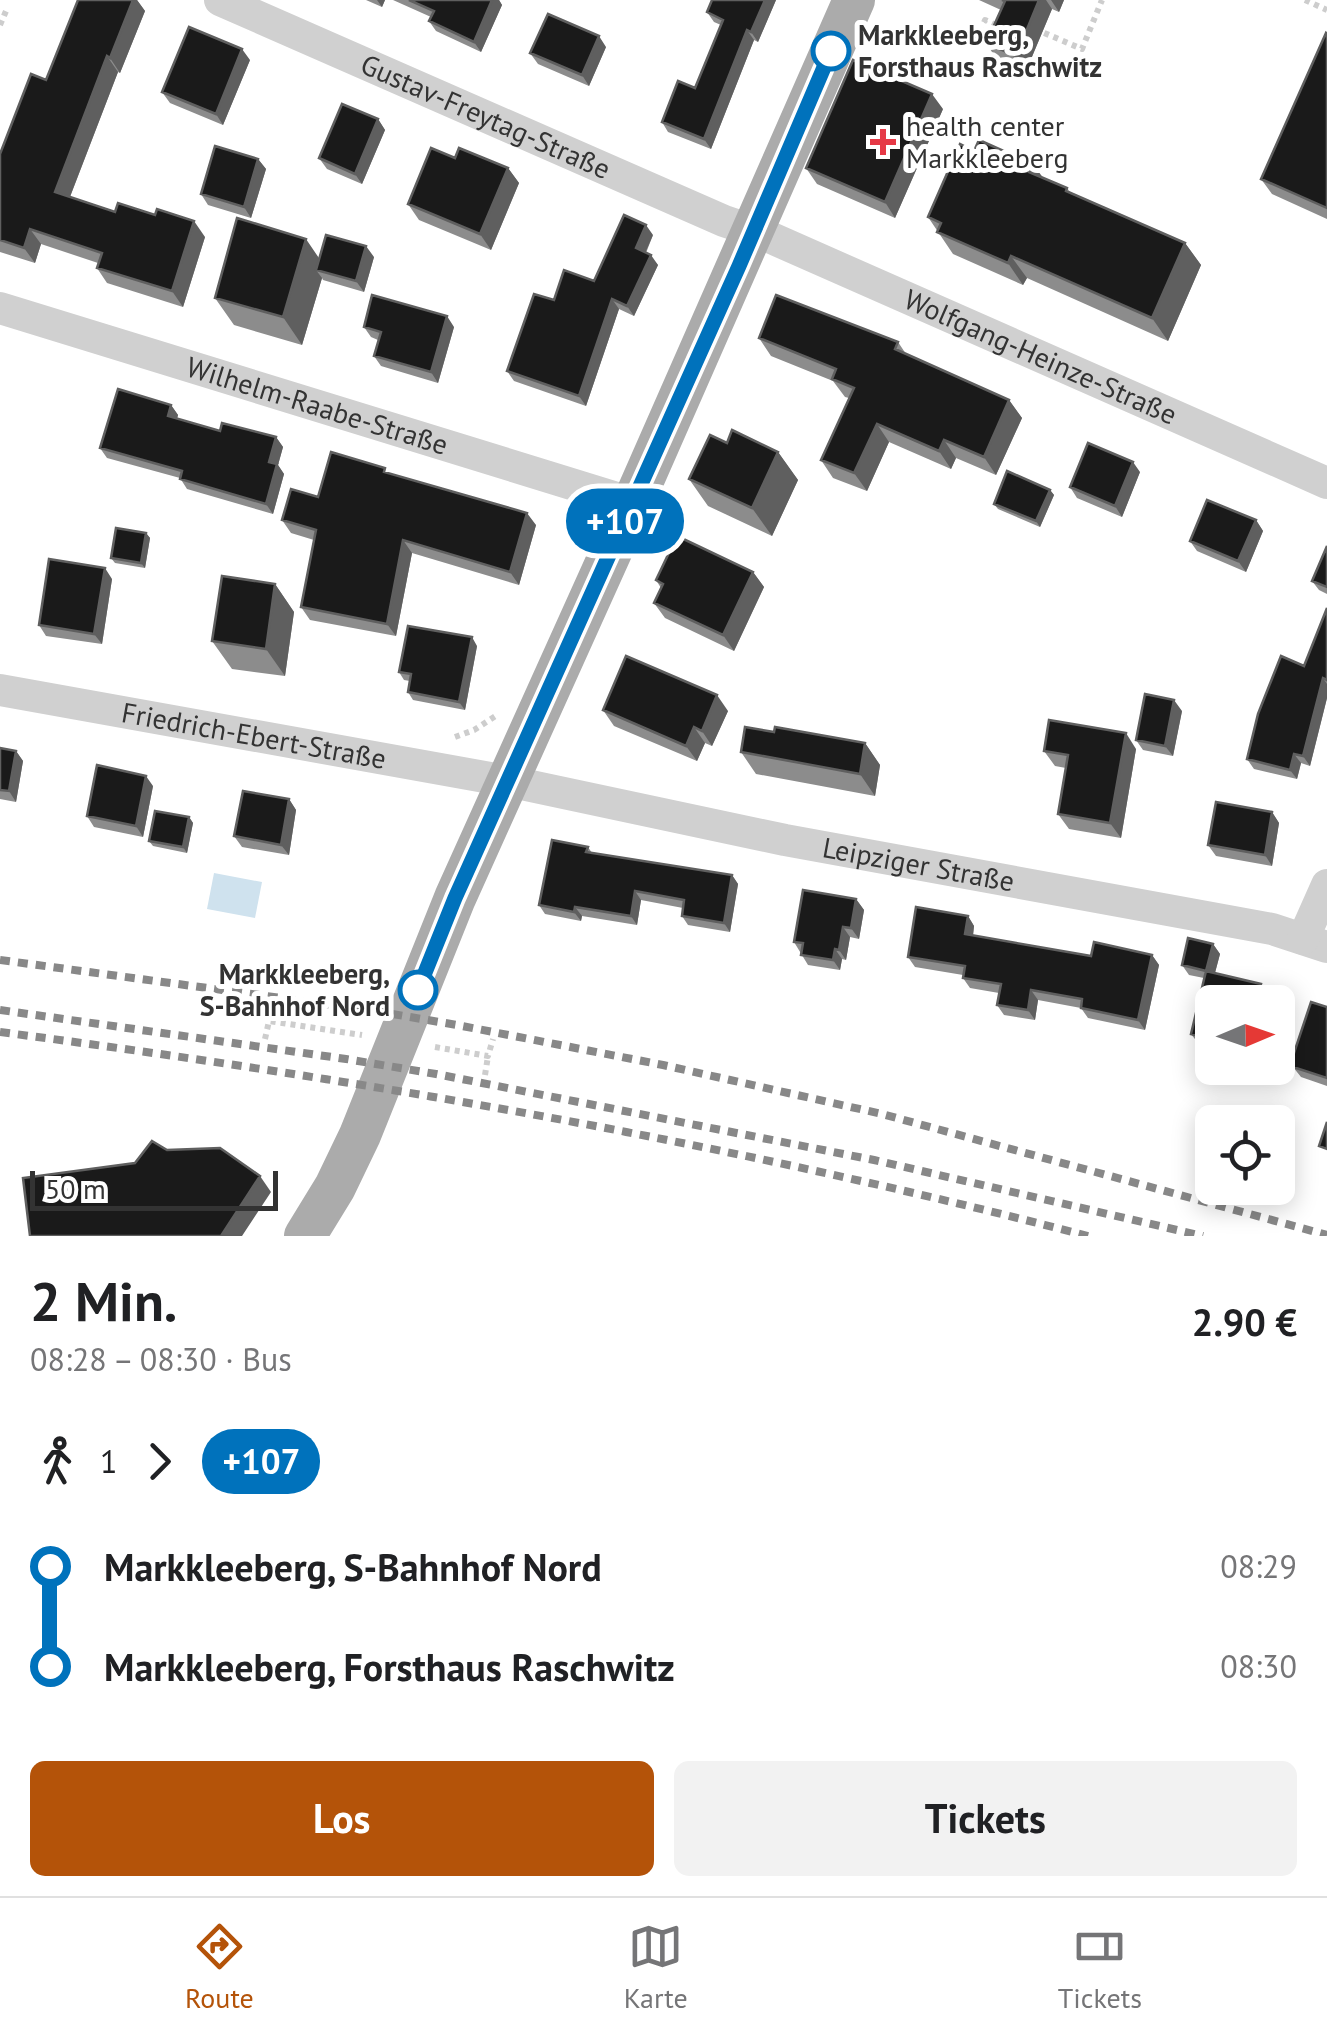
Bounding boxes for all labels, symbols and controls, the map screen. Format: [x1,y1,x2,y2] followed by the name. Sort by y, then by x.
[858,16,1102,85] place label: Markkleeberg, Forsthaus Raschwitz
[812,32,850,70] marker: Markkleeberg, Forsthaus Raschwitz
[355,45,616,187] street label: Gustav-Freytag-Straße
[906,107,1069,176] place label: health center Markkleeberg
[870,129,896,155] marker: health center Markkleeberg
[899,280,1183,433] street label: Wolfgang-Heinze-Straße
[182,348,453,463] street label: Wilhelm-Raabe-Straße
[555,488,695,554] line badge: +107
[586,498,664,544] text: +107
[119,693,389,777] street label: Friedrich-Ebert-Straße
[820,828,1017,900] street label: Leipziger Straße
[200,955,390,1024] place label: Markkleeberg, S-Bahnhof Nord
[399,971,437,1009] marker: Markkleeberg, S-Bahnhof Nord
[1195,985,1295,1085] north arrow
[1195,985,1295,1205] map controls
[1195,1105,1295,1205] button: locate
[30,1166,278,1210] scale bar
[45,1170,106,1207] text: 50 m
[30,1265,177,1336] text: 2 Min.
[1192,1297,1297,1346] text: 2.90 €
[30,1338,292,1380] text: 08:28 – 08:30 · Bus
[30,1434,85,1489] icon: walk
[132,1434,187,1489] icon: forward
[222,1438,300,1484] text: +107
[100,1440,117,1482] text: 1
[104,1542,602,1591] text: Markkleeberg, S-Bahnhof Nord
[1220,1545,1297,1587] text: 08:29
[104,1642,675,1691] text: Markkleeberg, Forsthaus Raschwitz
[1220,1645,1297,1687] text: 08:30
[30,1761,654,1876] button: Los
[674,1761,1297,1876] button: Tickets
[185,1919,254,2016] tab: Route
[624,1919,688,2016] tab: Karte
[1058,1919,1142,2016] tab: Tickets

